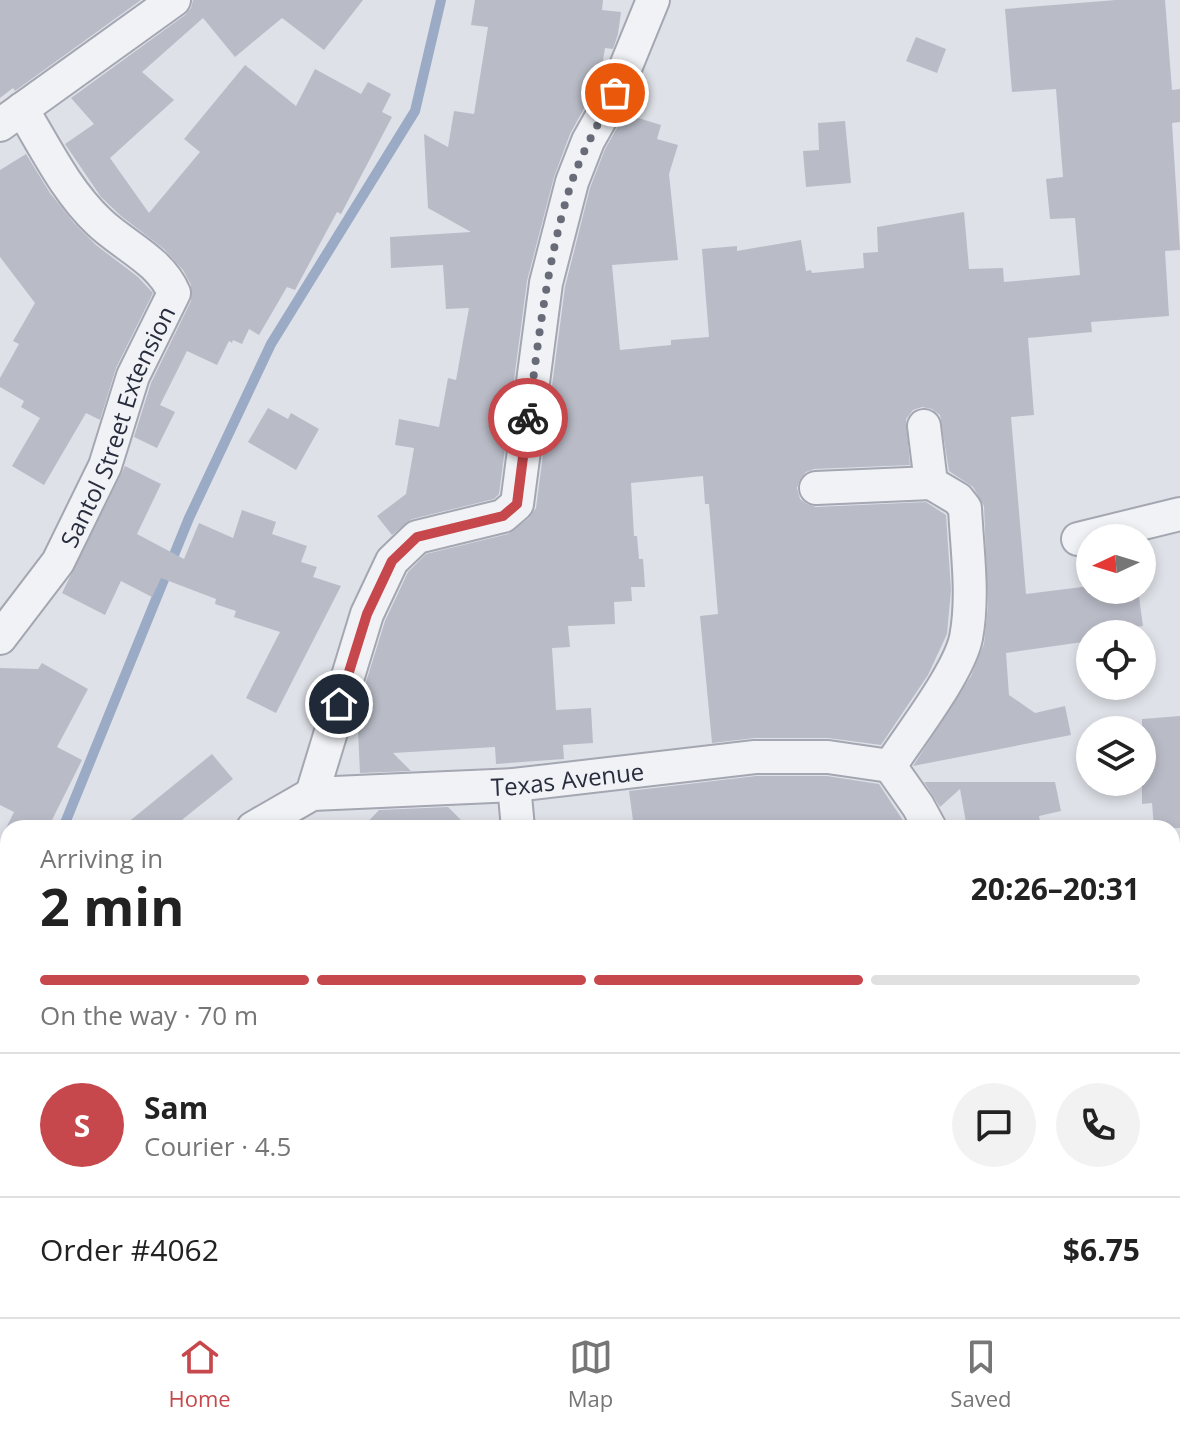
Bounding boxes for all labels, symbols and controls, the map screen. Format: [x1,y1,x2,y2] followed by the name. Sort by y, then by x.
[581,59,649,127] pin
[593,71,637,115] icon: bag
[51,300,182,552] street label: Santol Street Extension
[488,378,568,458] courier
[506,396,550,440] icon: bike
[1076,524,1156,604] north arrow
[1076,524,1156,796] map controls
[1076,620,1156,700] button: locate
[305,670,373,738] pin
[317,682,361,726] icon: home
[1076,716,1156,796] button: layers
[490,754,646,803] street label: Texas Avenue
[40,840,163,876] text: Arriving in
[971,868,1140,909] text: 20:26–20:31
[40,870,184,941] text: 2 min
[40,997,258,1033] text: On the way · 70 m
[952,1083,1036,1167] button: chat
[1056,1083,1140,1167] button: phone
[144,1087,208,1128] text: Sam
[74,1105,90,1146] text: S
[144,1128,291,1164] text: Courier · 4.5
[40,1229,219,1270] text: Order #4062
[1063,1229,1140,1270] text: $6.75
[169,1335,231,1413] tab: Home
[568,1335,613,1413] tab: Map
[950,1335,1011,1413] tab: Saved

